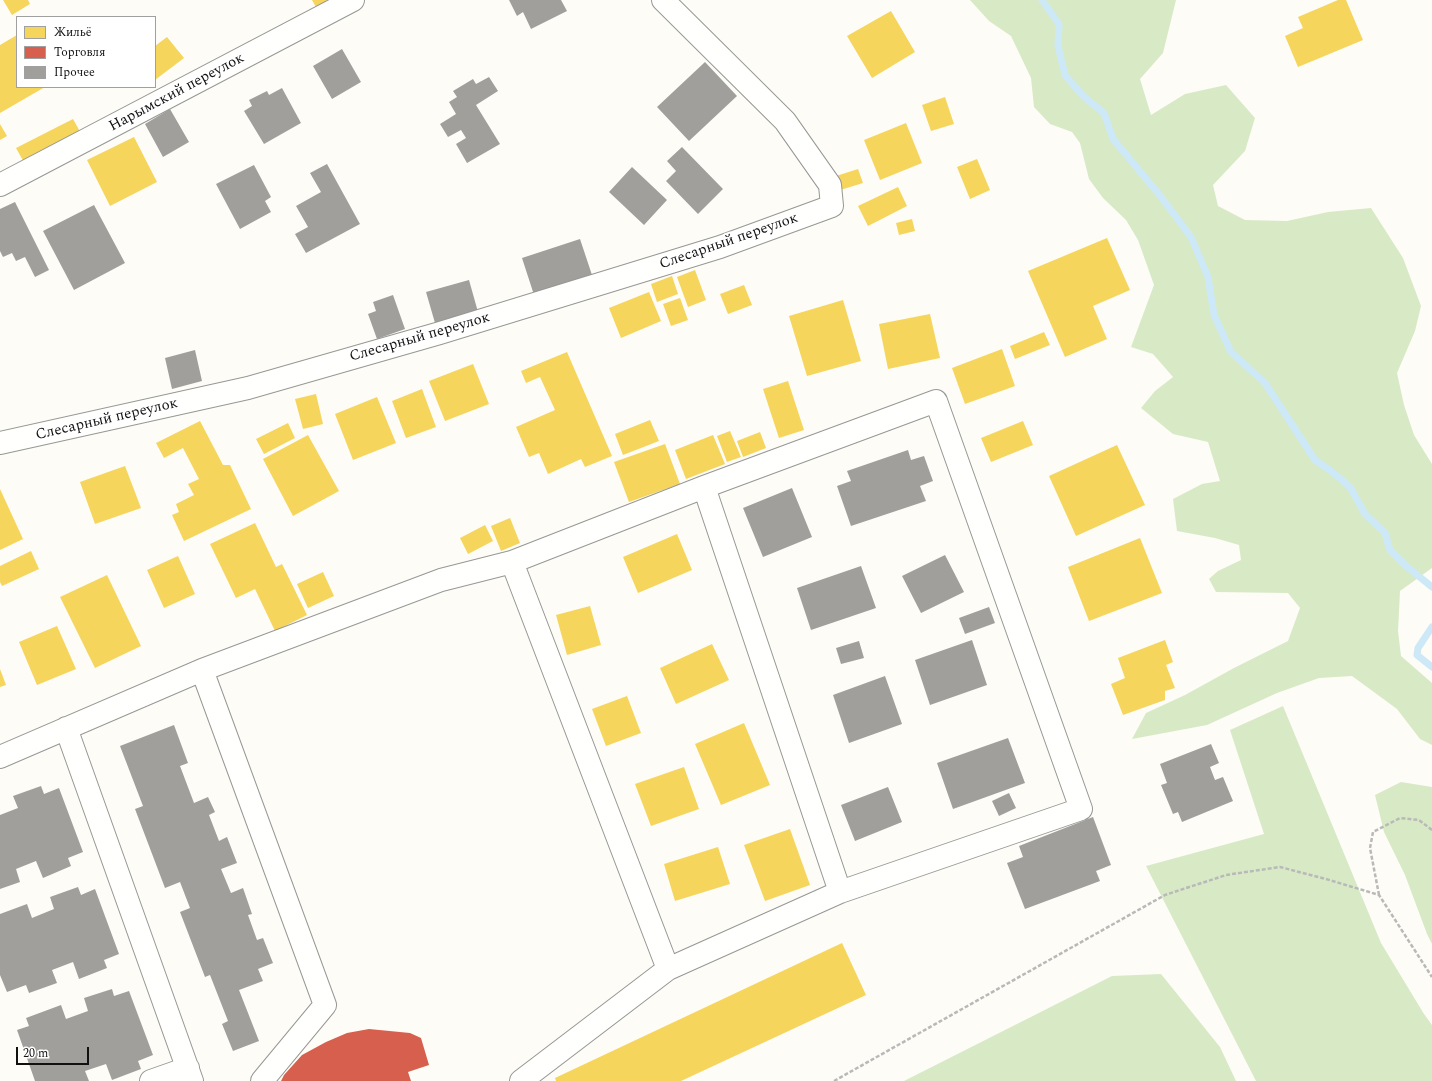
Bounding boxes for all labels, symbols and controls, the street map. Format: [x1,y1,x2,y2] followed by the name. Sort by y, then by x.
[16,16,156,88] legend
[54,23,92,42] text: Жильё
[54,43,105,62] text: Торговля
[106,50,248,136] street label: Нарымский переулок
[54,63,95,82] text: Прочее
[657,210,801,274] street label: Слесарный переулок
[348,309,492,367] street label: Слесарный переулок
[34,395,180,445] street label: Слесарный переулок
[18,1039,91,1065] scale bar
[23,1044,48,1063] text: 20 m

